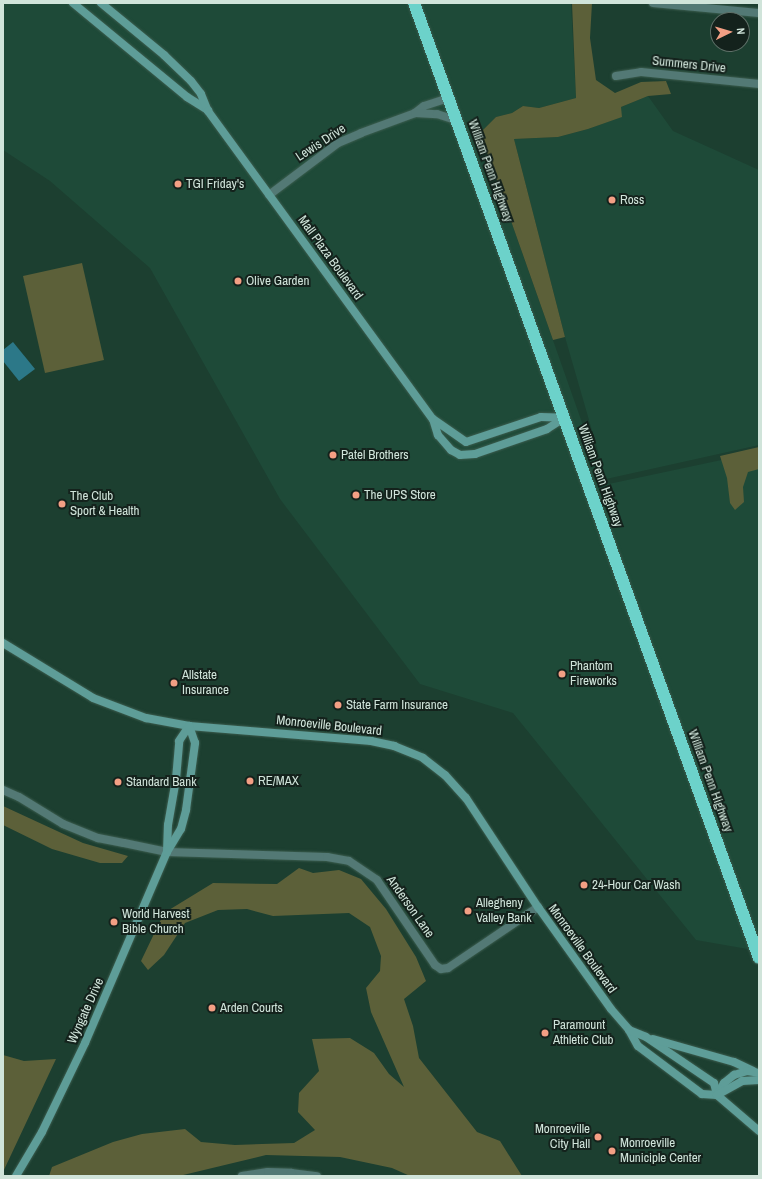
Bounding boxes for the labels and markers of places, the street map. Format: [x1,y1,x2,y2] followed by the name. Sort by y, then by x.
[186,176,244,192] place label: TGI Friday's
[173,179,183,189] marker: TGI Friday's
[620,192,644,208] place label: Ross
[607,195,617,205] marker: Ross
[246,273,309,289] place label: Olive Garden
[233,276,243,286] marker: Olive Garden
[341,447,409,463] place label: Patel Brothers
[328,450,338,460] marker: Patel Brothers
[364,487,436,503] place label: The UPS Store
[70,489,139,520] place label: The Club Sport & Health
[351,490,361,500] marker: The UPS Store
[57,499,67,509] marker: The Club Sport & Health
[570,659,617,690] place label: Phantom Fireworks
[182,668,229,699] place label: Allstate Insurance
[557,669,567,679] marker: Phantom Fireworks
[169,678,179,688] marker: Allstate Insurance
[346,697,448,713] place label: State Farm Insurance
[333,700,343,710] marker: State Farm Insurance
[258,773,299,789] place label: RE/MAX
[126,774,197,790] place label: Standard Bank
[245,776,255,786] marker: RE/MAX
[113,777,123,787] marker: Standard Bank
[592,877,680,893] place label: 24-Hour Car Wash
[579,880,589,890] marker: 24-Hour Car Wash
[476,896,532,927] place label: Allegheny Valley Bank
[463,906,473,916] marker: Allegheny Valley Bank
[122,907,189,938] place label: World Harvest Bible Church
[109,917,119,927] marker: World Harvest Bible Church
[220,1000,283,1016] place label: Arden Courts
[207,1003,217,1013] marker: Arden Courts
[553,1018,613,1049] place label: Paramount Athletic Club
[540,1028,550,1038] marker: Paramount Athletic Club
[535,1122,590,1153] place label: Monroeville City Hall
[593,1132,603,1142] marker: Monroeville City Hall
[620,1136,701,1167] place label: Monroeville Municiple Center
[607,1146,617,1156] marker: Monroeville Municiple Center

